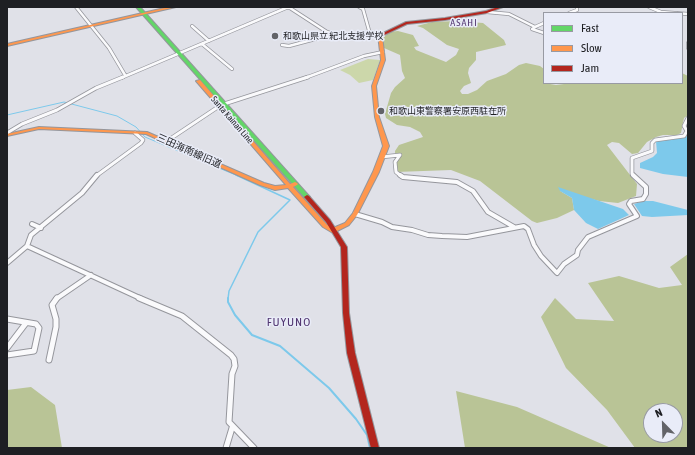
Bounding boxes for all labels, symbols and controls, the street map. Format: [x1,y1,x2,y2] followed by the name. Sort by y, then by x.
[543,12,683,84] legend
[450,17,478,29] district label: ASAHI
[581,21,599,35] text: Fast
[270,31,280,41] marker: 和歌山県立 紀北支援学校
[283,31,383,41] place label: 和歌山県立 紀北支援学校
[581,41,602,55] text: Slow
[581,61,599,75] text: Jam
[209,94,255,146] street label: Santa Kainan Line
[376,106,386,116] marker: 和歌山東警察署安原西駐在所
[389,106,506,116] place label: 和歌山東警察署安原西駐在所
[155,131,223,171] street label: 三田海南線旧道
[267,315,311,329] district label: FUYUNO
[643,403,683,443] north arrow
[653,406,664,420] text: N

